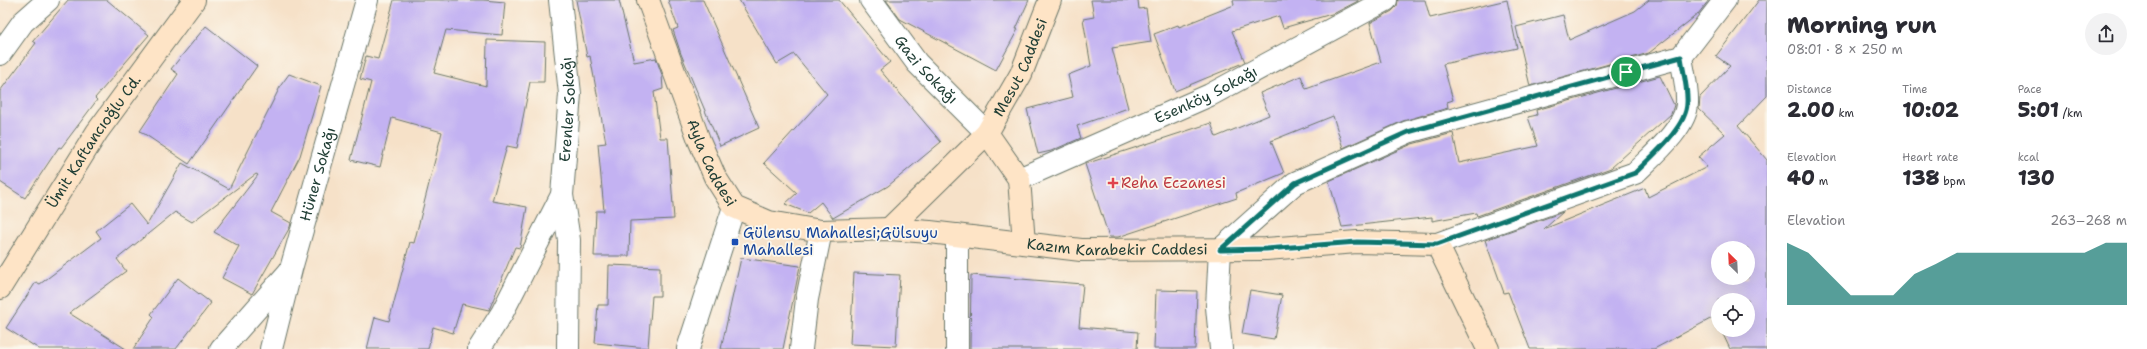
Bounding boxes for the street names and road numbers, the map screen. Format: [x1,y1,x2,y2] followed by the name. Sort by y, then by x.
[989,15,1052,120] street label: Mesut Caddesi
[890,31,962,108] street label: Gazi Sokağı
[555,56,580,163] street label: Erenler Sokağı
[1151,61,1261,128] street label: Esenköy Sokağı
[42,71,146,212] street label: Ümit Kaftancıoğlu Cd.
[682,116,741,210] street label: Ayla Caddesi
[295,125,341,224] street label: Hüner Sokağı
[1026,234,1208,260] street label: Kazım Karabekir Caddesi

